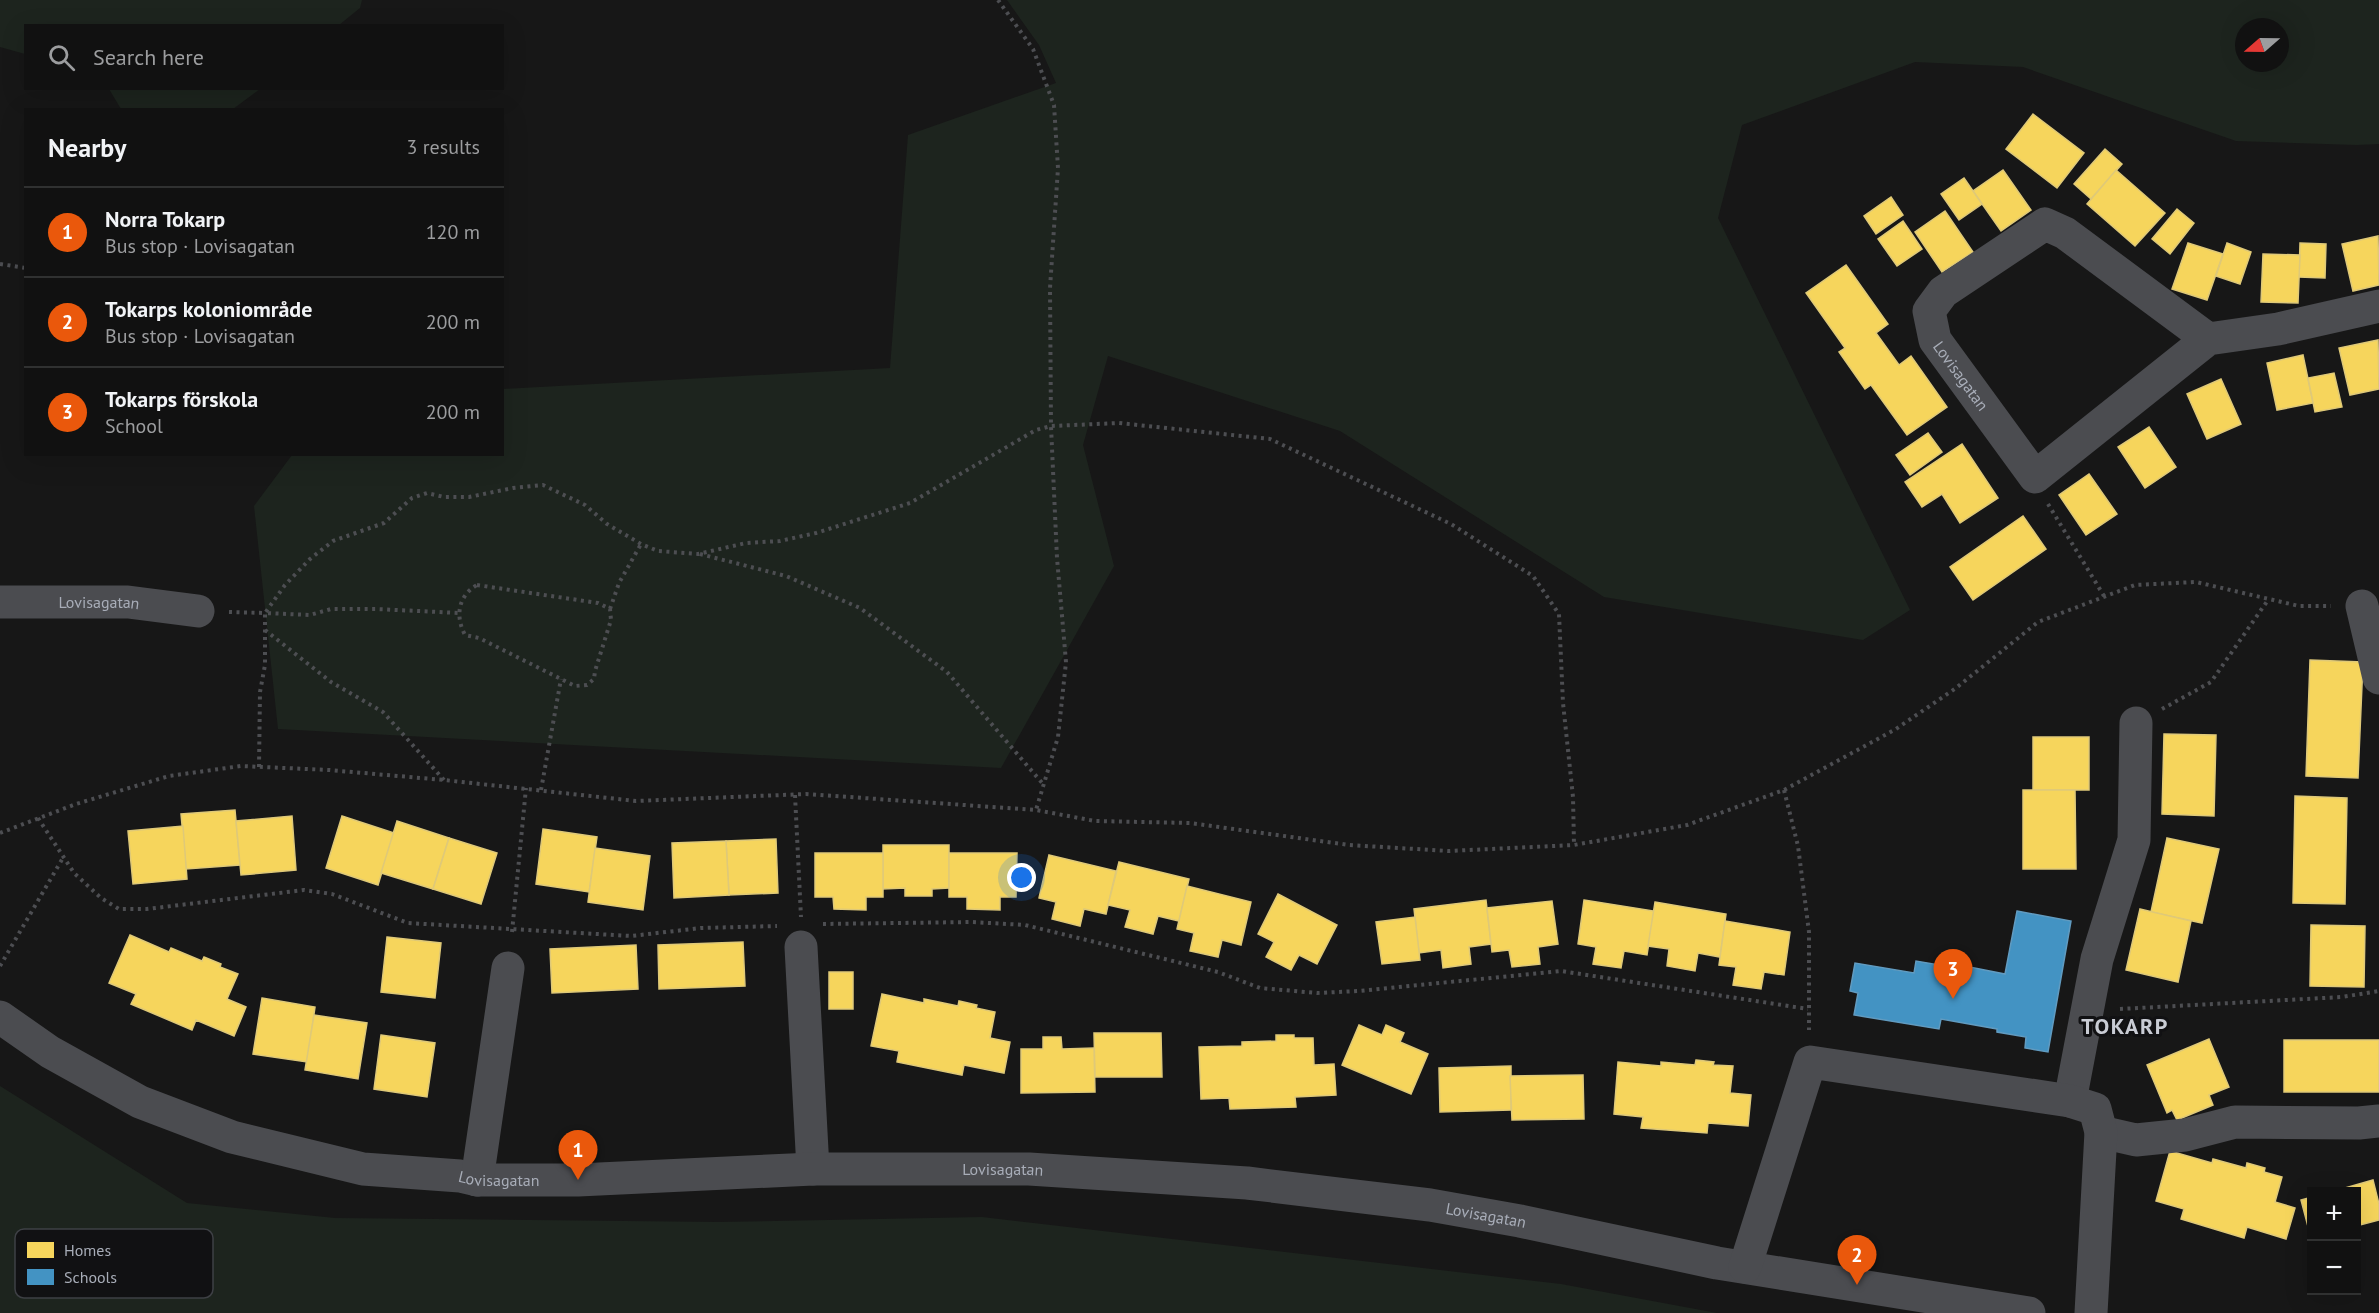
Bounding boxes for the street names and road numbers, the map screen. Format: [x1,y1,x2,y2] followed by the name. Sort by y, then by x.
[1929,337,1993,414] street label: Lovisagatan
[58,592,141,613] street label: Lovisagatan
[962,1159,1044,1180] street label: Lovisagatan
[457,1166,540,1190] street label: Lovisagatan
[1444,1198,1528,1232] street label: Lovisagatan

